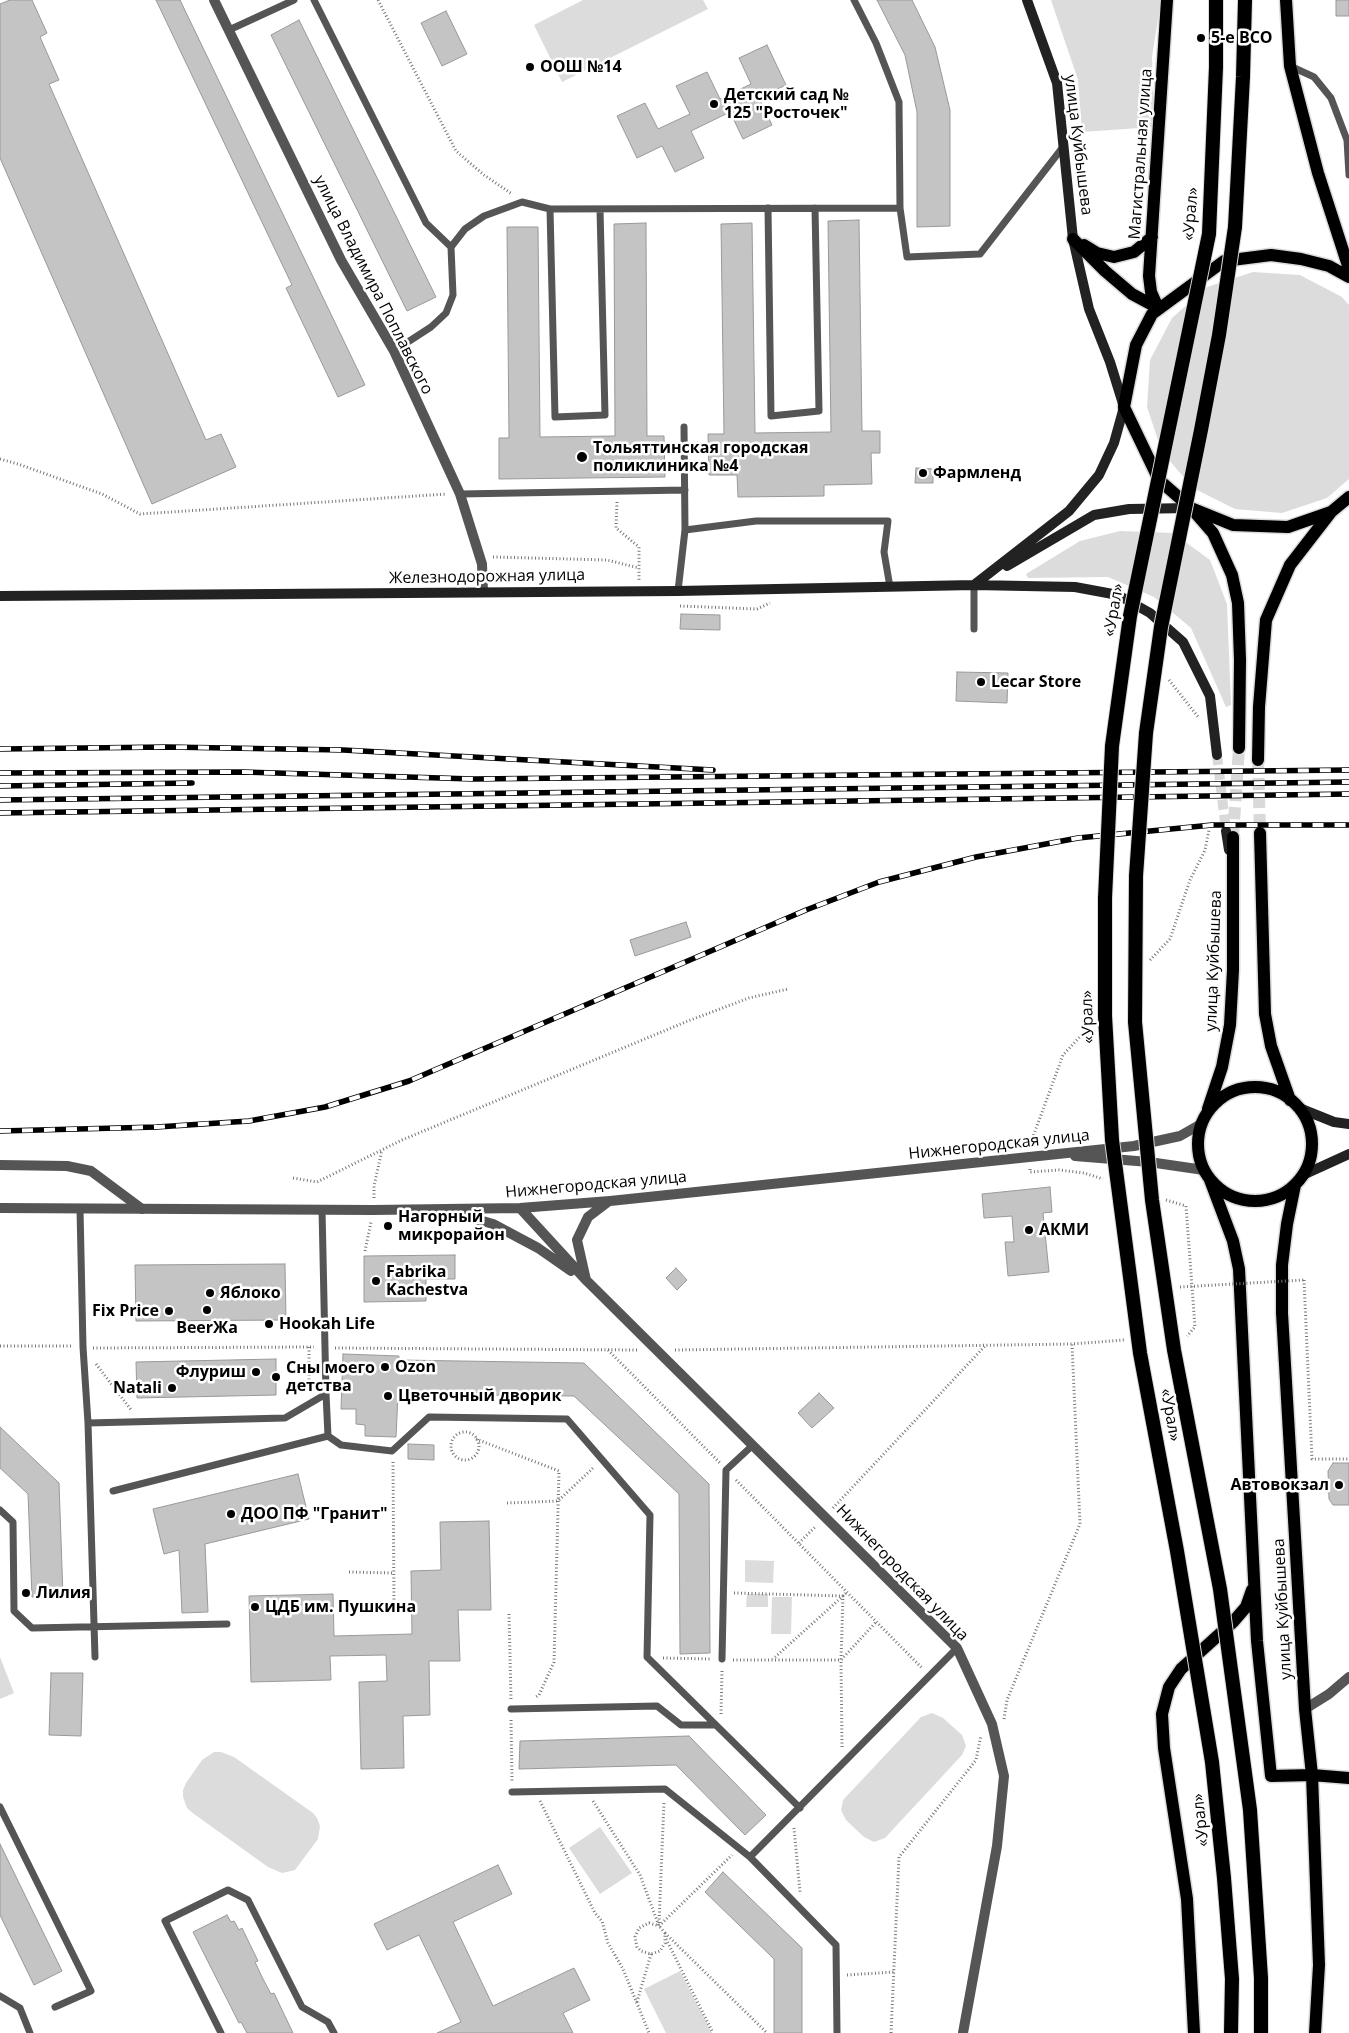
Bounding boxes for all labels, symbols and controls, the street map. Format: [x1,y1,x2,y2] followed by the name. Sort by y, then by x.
[1211,28,1273,48] place label: 5-е ВСО
[1195,32,1207,44] marker: 5-е ВСО
[540,57,622,77] place label: ООШ №14
[524,61,536,73] marker: ООШ №14
[1125,68,1157,240] street label: Магистральная улица
[1060,74,1096,216] street label: улица Куйбышева
[724,85,849,123] place label: Детский сад № 125 "Росточек"
[708,98,720,110] marker: Детский сад № 125 "Росточек"
[309,172,437,398] street label: улица Владимира Поплавского
[1179,186,1203,242] street label: «Урал»
[593,438,809,476] place label: Тольяттинская городская поликлиника №4
[575,450,589,464] marker: Тольяттинская городская поликлиника №4
[933,463,1021,483] place label: Фармленд
[917,467,929,479] marker: Фармленд
[389,566,585,588] street label: Железнодорожная улица
[1100,582,1128,638] street label: «Урал»
[991,672,1081,692] place label: Lecar Store
[975,676,987,688] marker: Lecar Store
[1202,890,1226,1032] street label: улица Куйбышева
[1077,990,1099,1044] street label: «Урал»
[907,1126,1091,1164] street label: Нижнегородская улица
[504,1168,688,1202] street label: Нижнегородская улица
[398,1207,505,1245] place label: Нагорный микрорайон
[382,1220,394,1232] marker: Нагорный микрорайон
[1039,1220,1089,1240] place label: АКМИ
[1023,1224,1035,1236] marker: АКМИ
[386,1262,468,1300] place label: Fabrika Kachestva
[370,1275,382,1287] marker: Fabrika Kachestva
[220,1283,281,1303] place label: Яблоко
[204,1287,216,1299] marker: Яблоко
[92,1301,159,1321] place label: Fix Price
[201,1304,213,1316] marker: BeerЖа
[163,1305,175,1317] marker: Fix Price
[279,1314,375,1334] place label: Hookah Life
[176,1318,238,1338] place label: BeerЖа
[263,1318,275,1330] marker: Hookah Life
[395,1357,436,1377] place label: Ozon
[286,1358,375,1396] place label: Сны моего детства
[379,1361,391,1373] marker: Ozon
[176,1362,246,1382] place label: Флуриш
[250,1366,262,1378] marker: Флуриш
[270,1371,282,1383] marker: Сны моего детства
[113,1378,162,1398] place label: Natali
[166,1382,178,1394] marker: Natali
[398,1386,561,1406] place label: Цветочный дворик
[1156,1387,1184,1443] street label: «Урал»
[382,1390,394,1402] marker: Цветочный дворик
[1230,1475,1329,1495] place label: Автовокзал
[1333,1479,1345,1491] marker: Автовокзал
[832,1501,972,1645] street label: Нижнегородская улица
[241,1504,388,1524] place label: ДОО ПФ "Гранит"
[225,1508,237,1520] marker: ДОО ПФ "Гранит"
[1270,1538,1296,1680] street label: улица Куйбышева
[36,1583,91,1603] place label: Лилия
[20,1587,32,1599] marker: Лилия
[265,1597,416,1617] place label: ЦДБ им. Пушкина
[249,1601,261,1613] marker: ЦДБ им. Пушкина
[1189,1792,1213,1848] street label: «Урал»

